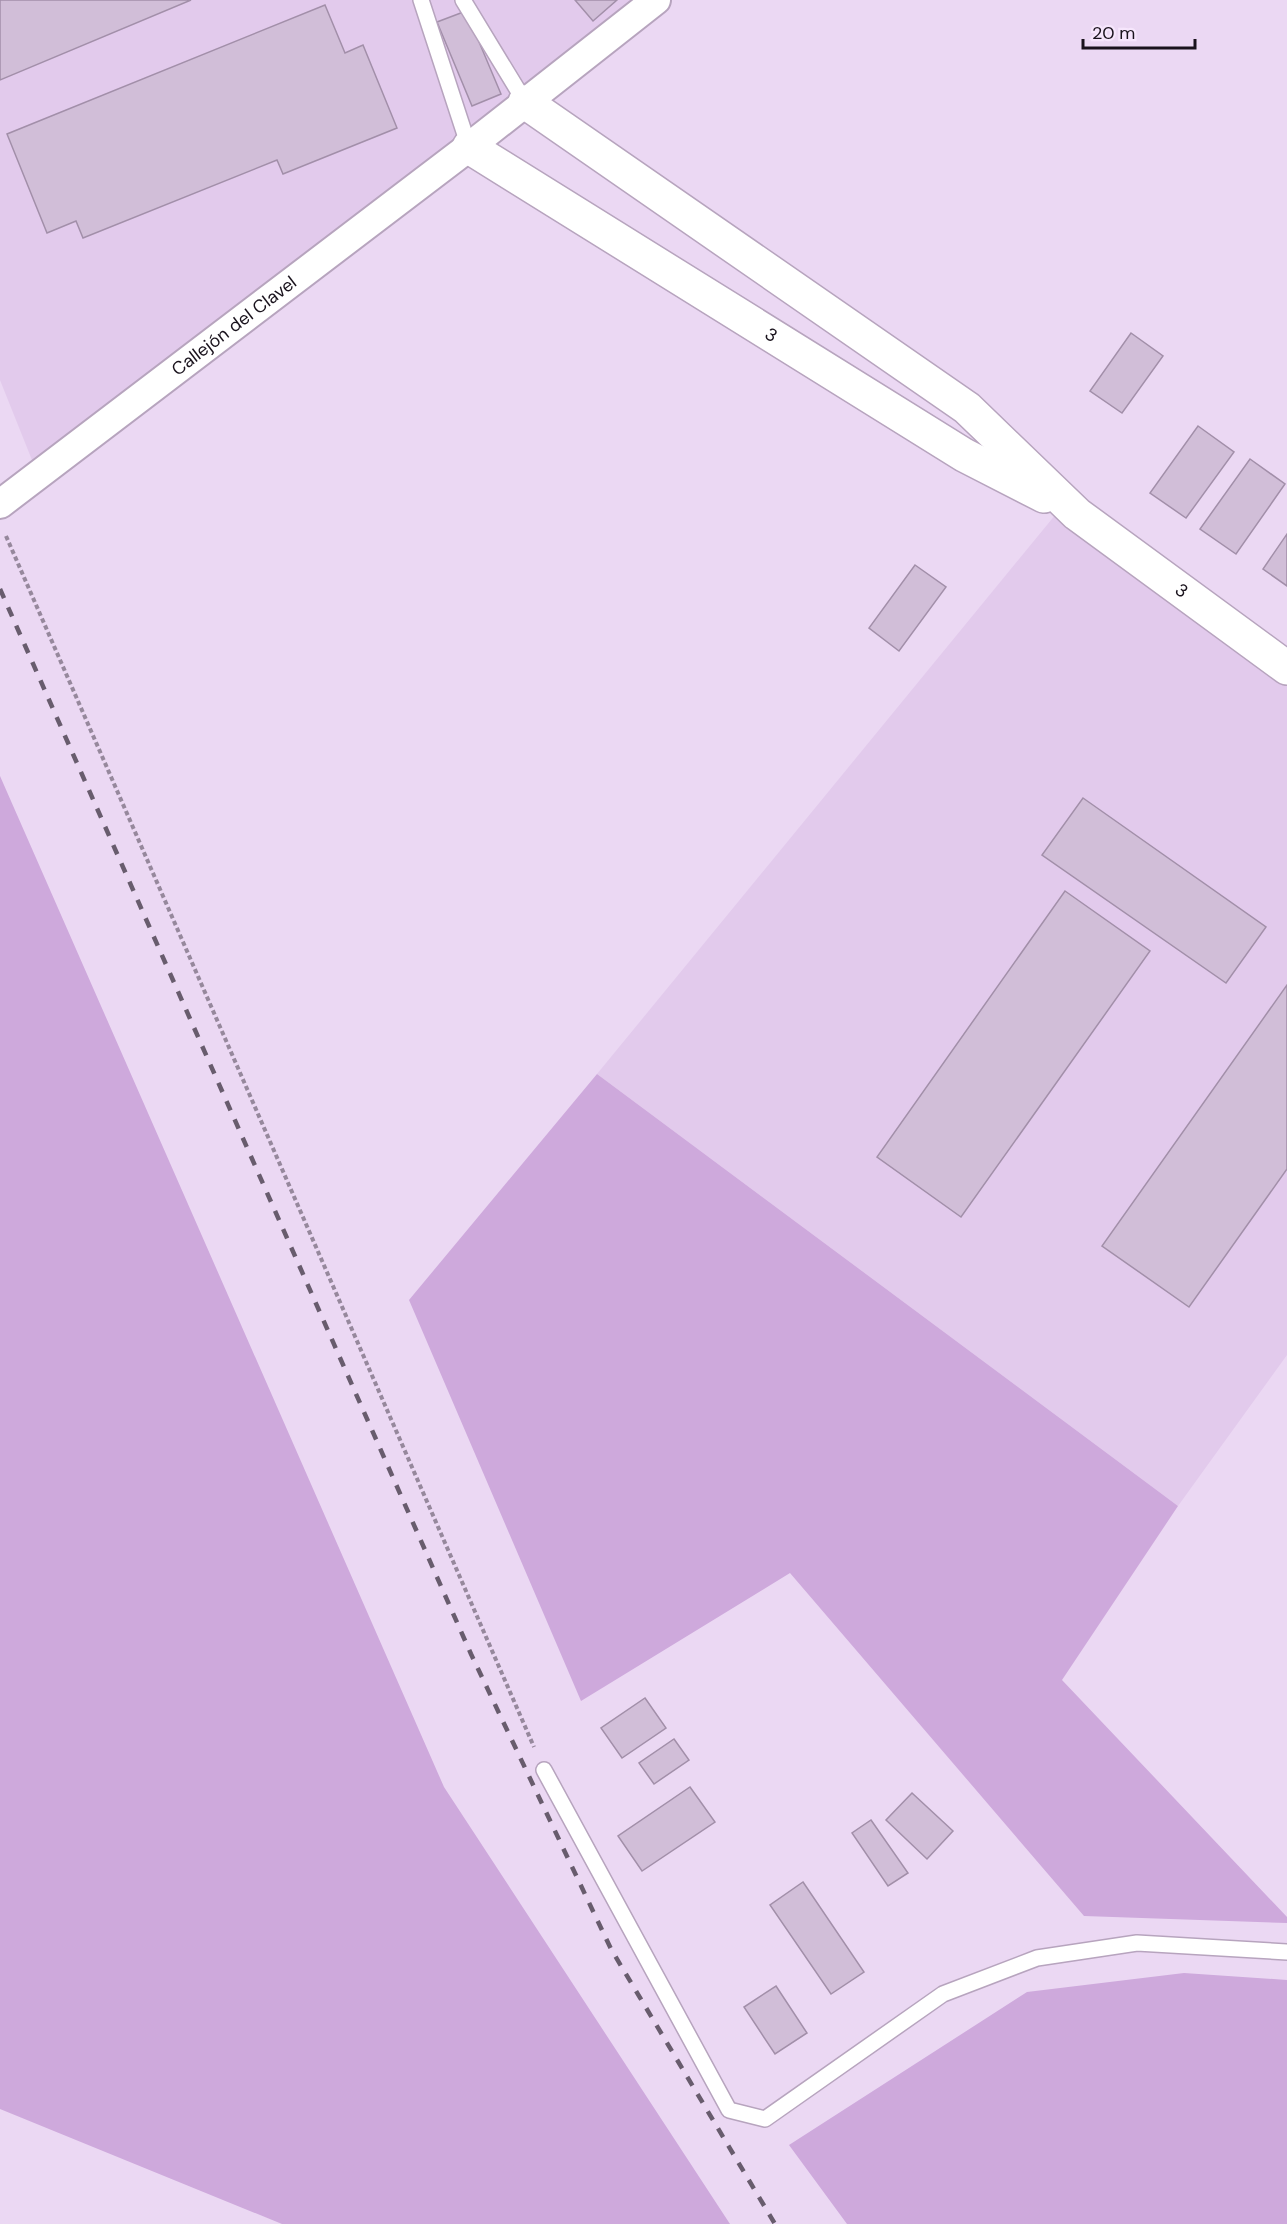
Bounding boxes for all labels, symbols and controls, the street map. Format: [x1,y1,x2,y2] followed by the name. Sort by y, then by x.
[1083,12,1196,50] scale bar
[1092,21,1135,45] text: 20 m
[167,271,301,381] street label: Callejón del Clavel
[760,322,782,348] street label: 3
[1170,578,1193,603] street label: 3

